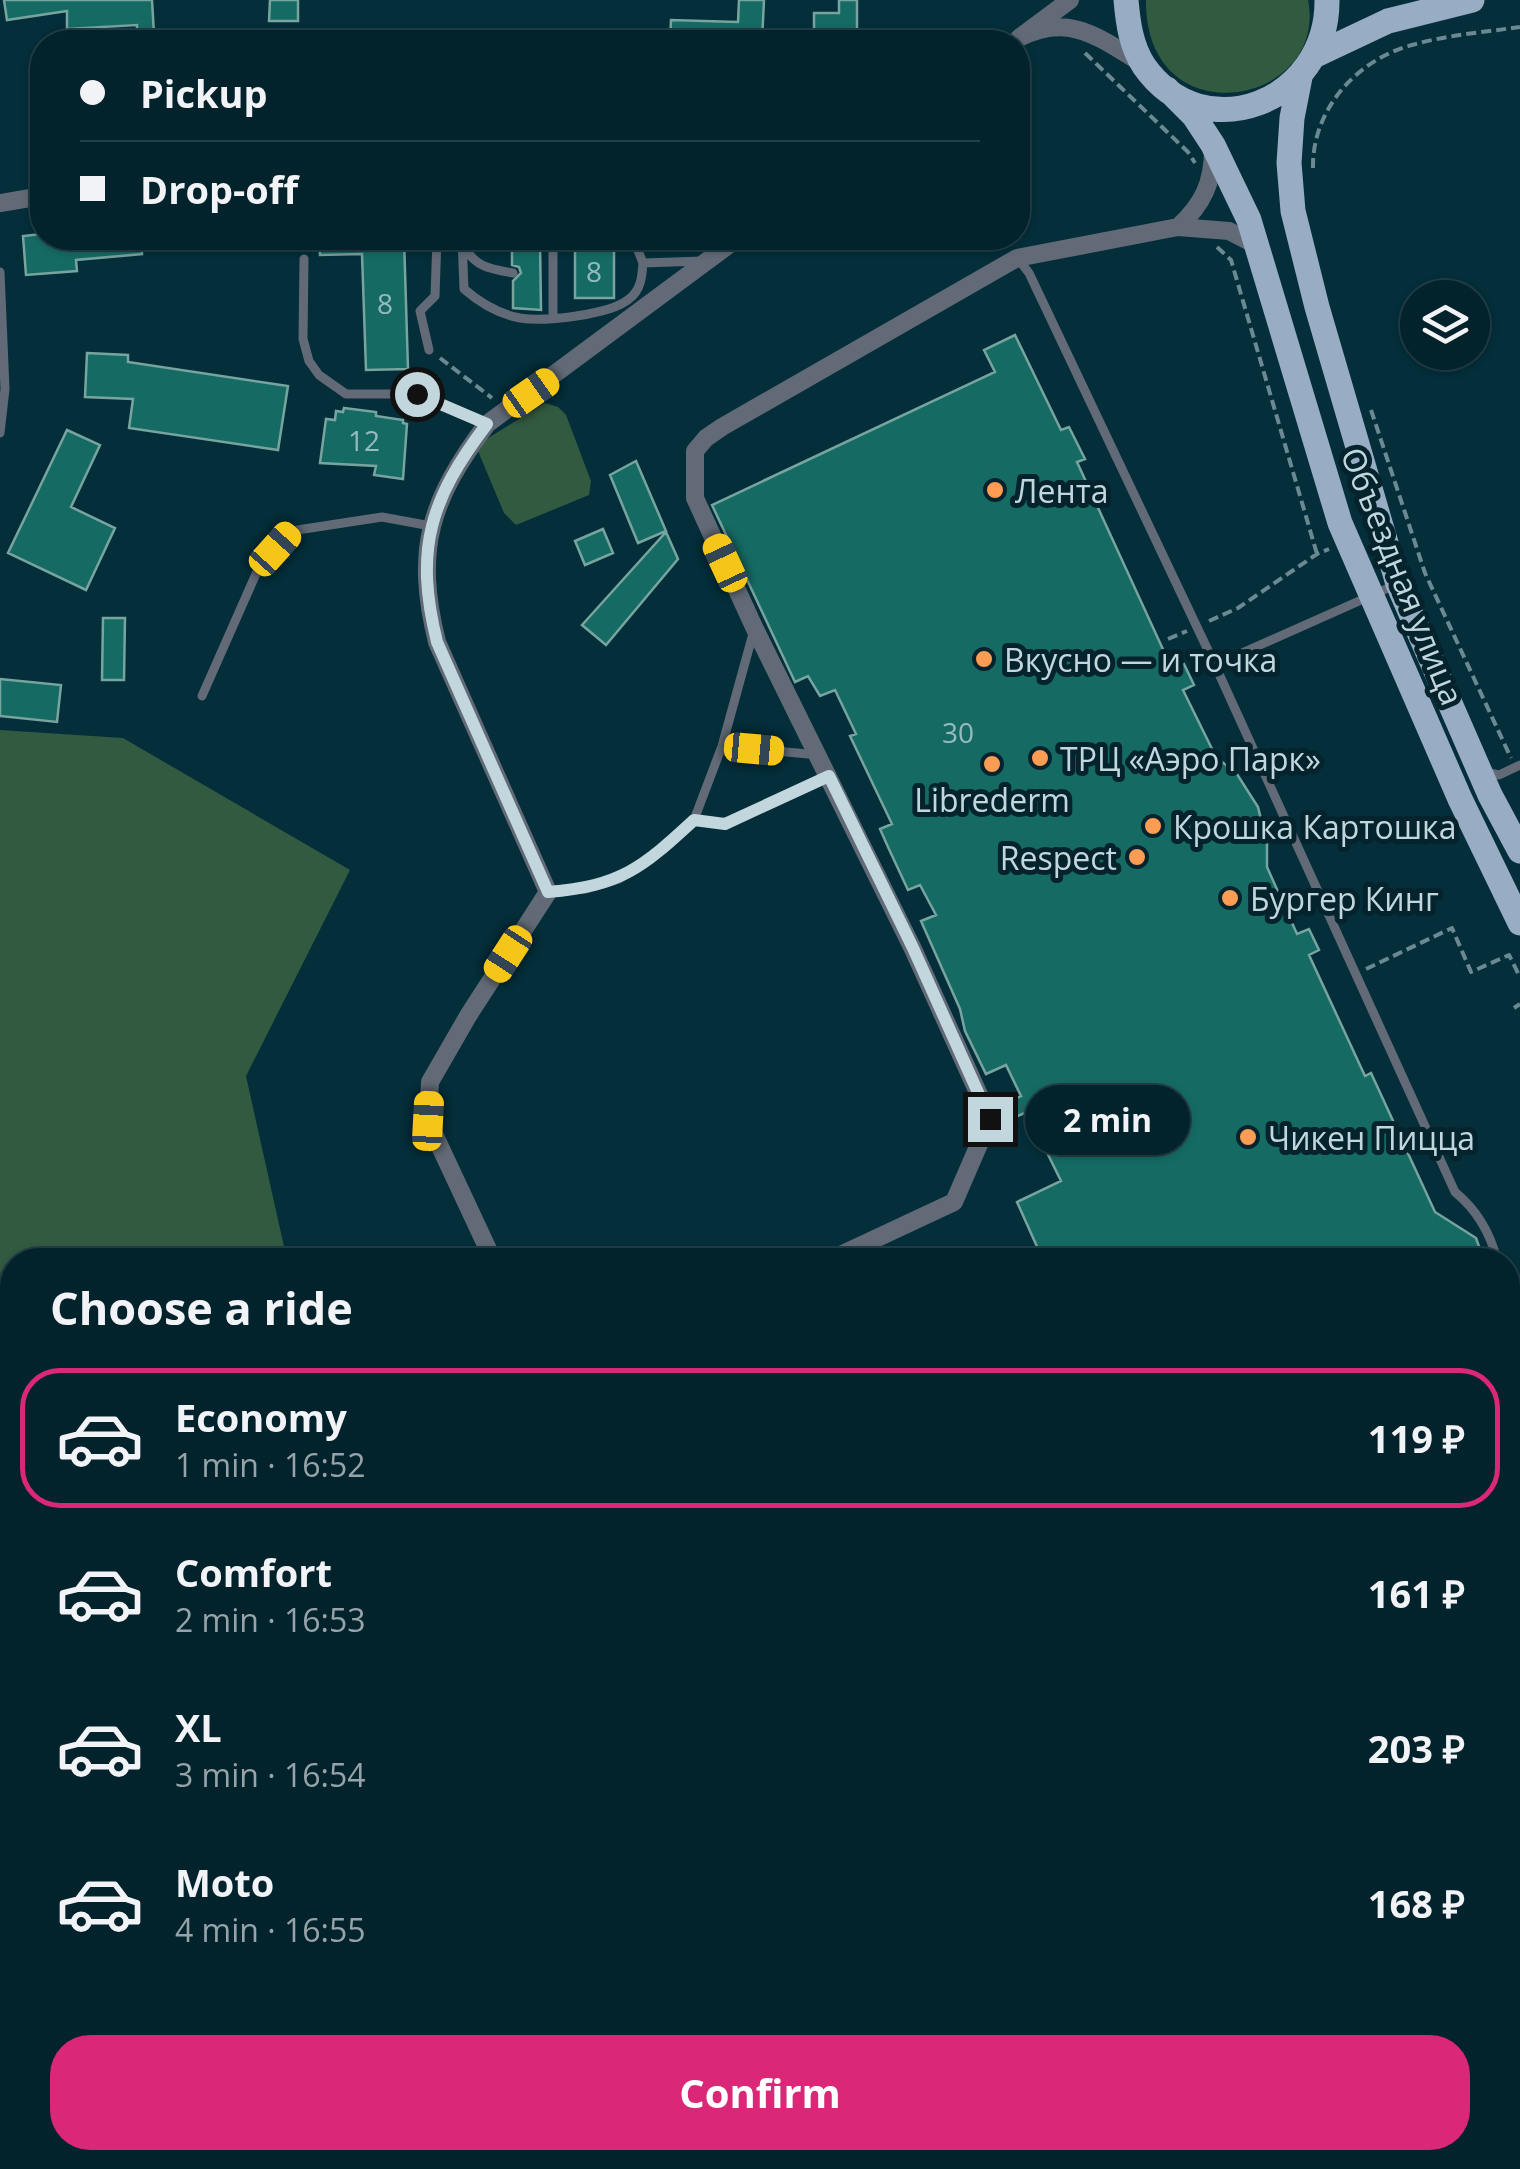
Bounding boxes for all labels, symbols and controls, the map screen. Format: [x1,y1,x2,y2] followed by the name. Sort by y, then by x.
[140,67,268,119] text: Pickup
[140,163,298,215] text: Drop-off
[586,252,602,290] house number: 8
[1400,280,1490,370] map controls
[1400,280,1490,370] button: layers
[377,284,393,322] house number: 8
[498,364,564,422] car
[395,372,440,417] route start
[348,421,380,459] house number: 12
[1332,441,1474,711] street label: Объездная улица
[1015,469,1109,512] place label: Лента
[984,479,1006,501] marker: Лента
[244,517,306,581] car
[699,529,751,597] car
[1004,638,1277,681] place label: Вкусно — и точка
[973,648,995,670] marker: Вкусно — и точка
[942,713,974,751] house number: 30
[723,731,785,767] car
[1060,737,1321,780] place label: ТРЦ «Аэро Парк»
[1029,747,1051,769] marker: ТРЦ «Аэро Парк»
[981,753,1003,775] marker: Librederm
[914,778,1070,821] place label: Librederm
[1173,805,1456,848] place label: Крошка Картошка
[1142,815,1164,837] marker: Крошка Картошка
[1000,836,1117,879] place label: Respect
[1126,846,1148,868] marker: Respect
[1250,877,1439,920] place label: Бургер Кинг
[1219,887,1241,909] marker: Бургер Кинг
[479,921,537,987] car
[1025,1084,1190,1154] callout: 2 min
[411,1090,445,1152] car
[968,1097,1013,1142] route end
[1063,1098,1152,1141] text: 2 min
[1268,1116,1475,1159] place label: Чикен Пицца
[1237,1126,1259,1148] marker: Чикен Пицца
[50,1277,353,1338] text: Choose a ride
[175,1391,347,1443] text: Economy
[55,1393,145,1483] icon: car
[1368,1412,1465,1464] text: 119 ₽
[175,1443,366,1486] text: 1 min · 16:52
[175,1546,332,1598] text: Comfort
[55,1548,145,1638] icon: car
[1368,1567,1465,1619] text: 161 ₽
[175,1598,366,1641] text: 2 min · 16:53
[175,1701,222,1753] text: XL
[55,1703,145,1793] icon: car
[1368,1722,1465,1774] text: 203 ₽
[175,1753,366,1796] text: 3 min · 16:54
[175,1856,274,1908] text: Moto
[55,1858,145,1948] icon: car
[1368,1877,1465,1929] text: 168 ₽
[175,1908,366,1951] text: 4 min · 16:55
[50,2035,1470,2150] button: Confirm

